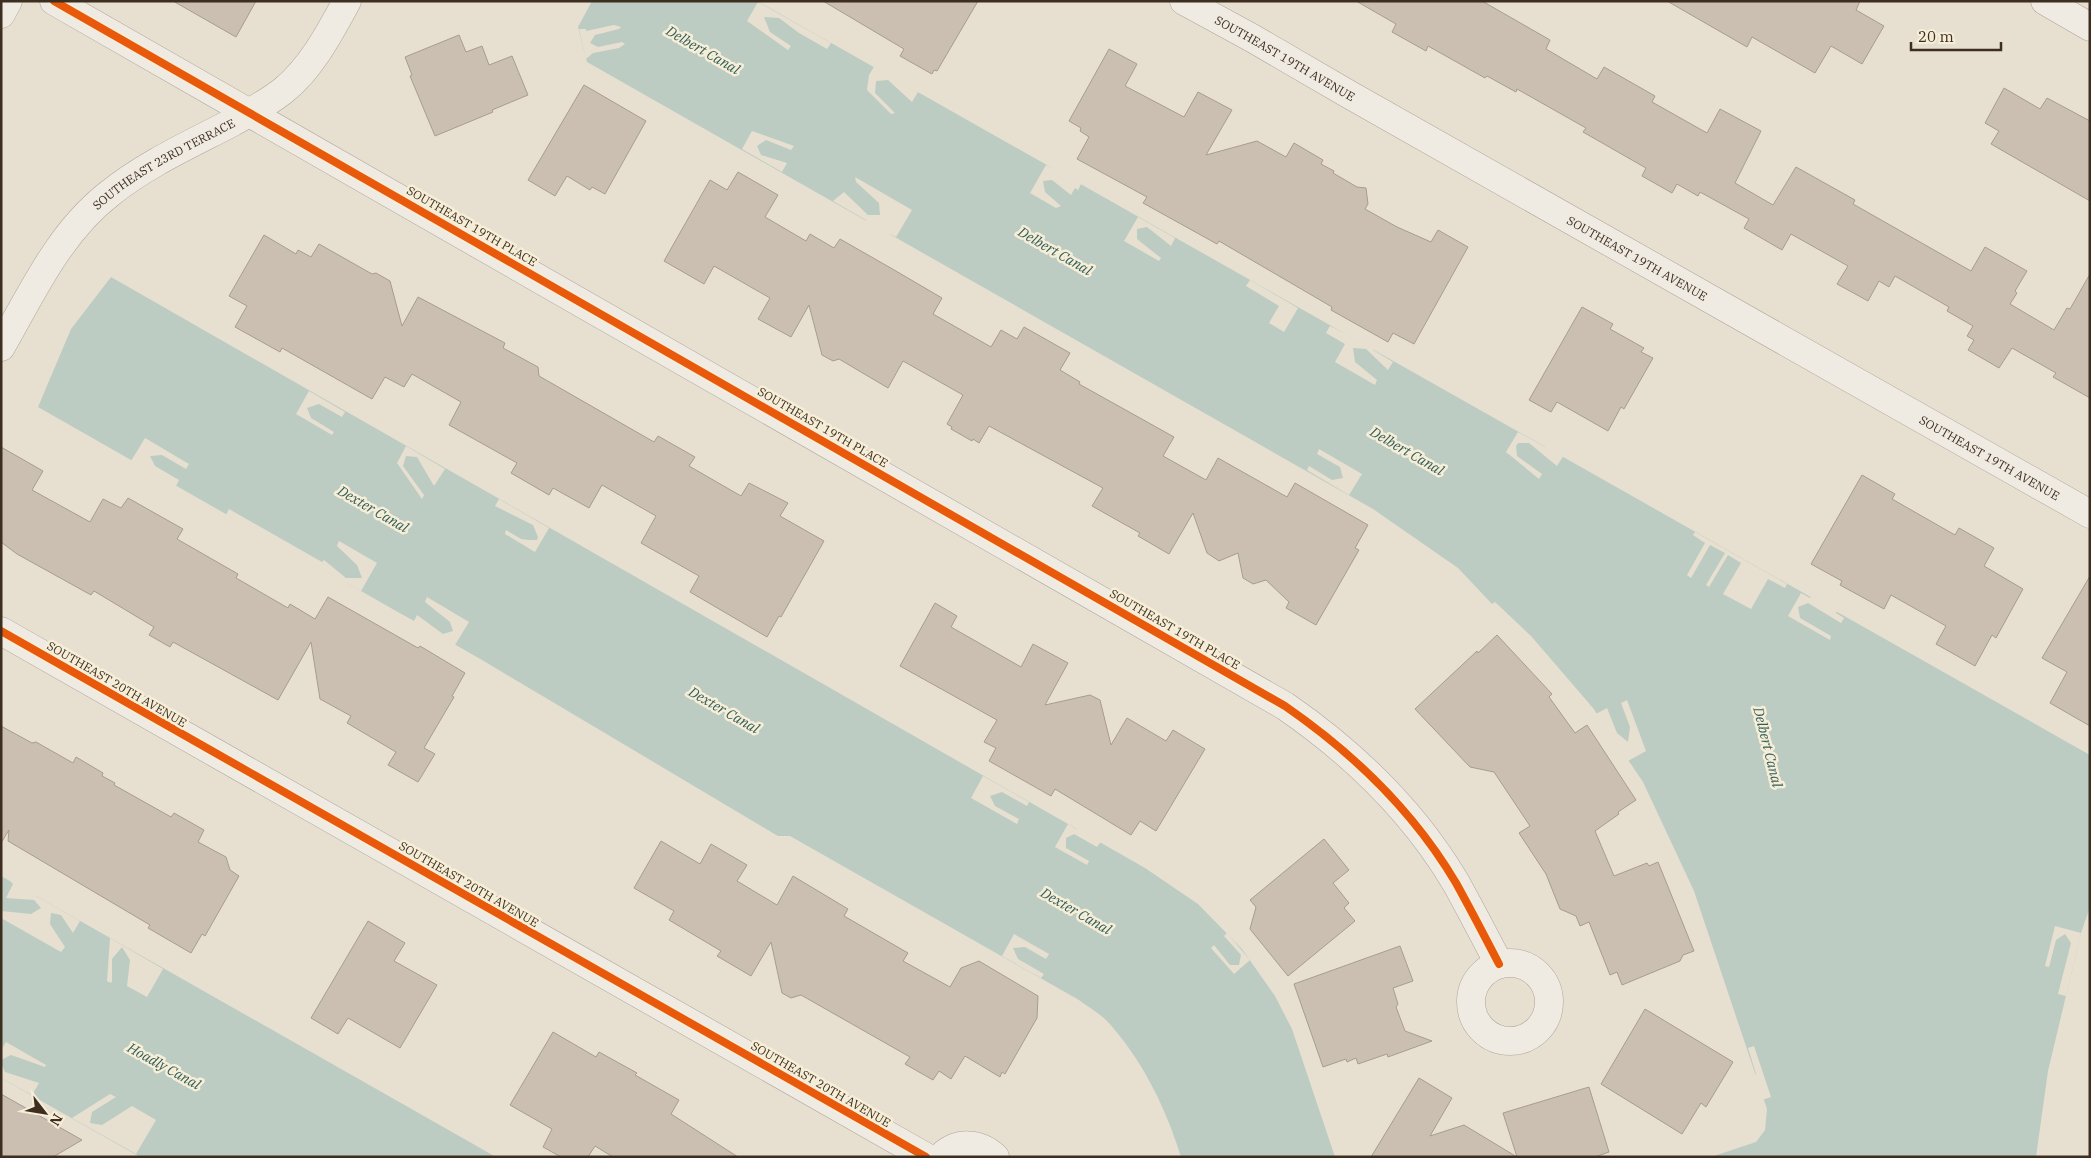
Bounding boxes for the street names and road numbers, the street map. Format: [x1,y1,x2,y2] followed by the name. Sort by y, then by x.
[1213,12,1358,104] street label: SOUTHEAST 19TH AVENUE
[89,115,237,212] street label: SOUTHEAST 23RD TERRACE
[404,183,540,269] street label: SOUTHEAST 19TH PLACE
[1565,212,1710,303] street label: SOUTHEAST 19TH AVENUE
[755,384,891,470] street label: SOUTHEAST 19TH PLACE
[1917,412,2063,503] street label: SOUTHEAST 19TH AVENUE
[1107,586,1243,672] street label: SOUTHEAST 19TH PLACE
[45,638,189,730] street label: SOUTHEAST 20TH AVENUE
[397,838,541,930] street label: SOUTHEAST 20TH AVENUE
[749,1038,893,1130] street label: SOUTHEAST 20TH AVENUE

